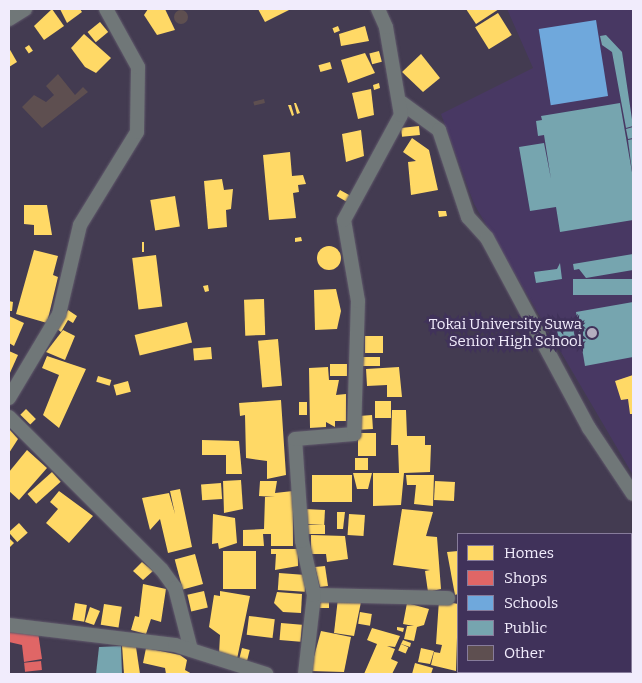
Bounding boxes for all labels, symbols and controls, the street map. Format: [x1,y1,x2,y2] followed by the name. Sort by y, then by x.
[429,315,582,350] place label: Tokai University Suwa Senior High School
[586,327,598,339] marker: Tokai University Suwa Senior High School
[457,533,632,673] legend
[504,544,554,562] text: Homes
[504,569,547,587] text: Shops
[504,594,558,612] text: Schools
[504,619,547,637] text: Public
[504,644,545,662] text: Other

